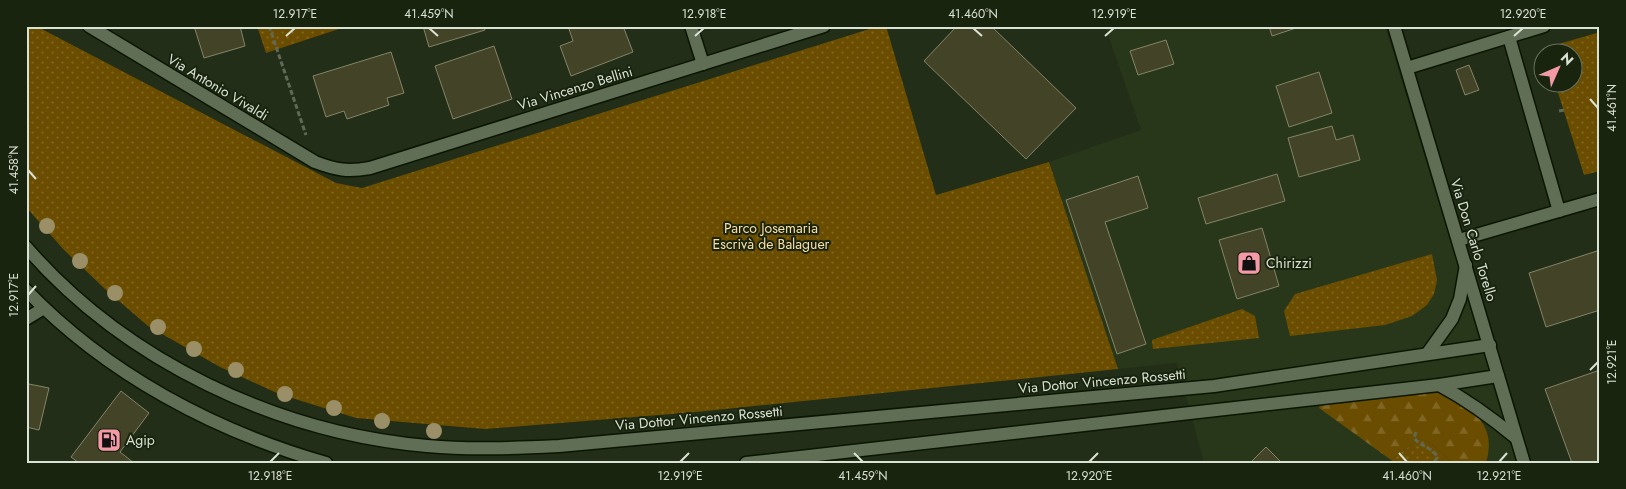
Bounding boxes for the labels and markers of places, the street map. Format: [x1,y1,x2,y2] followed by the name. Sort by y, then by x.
[1236,250,1262,276] shop icon: Chirizzi
[1266,253,1312,273] place label: Chirizzi
[96,427,122,453] fuel station icon: Agip
[126,430,155,450] place label: Agip

